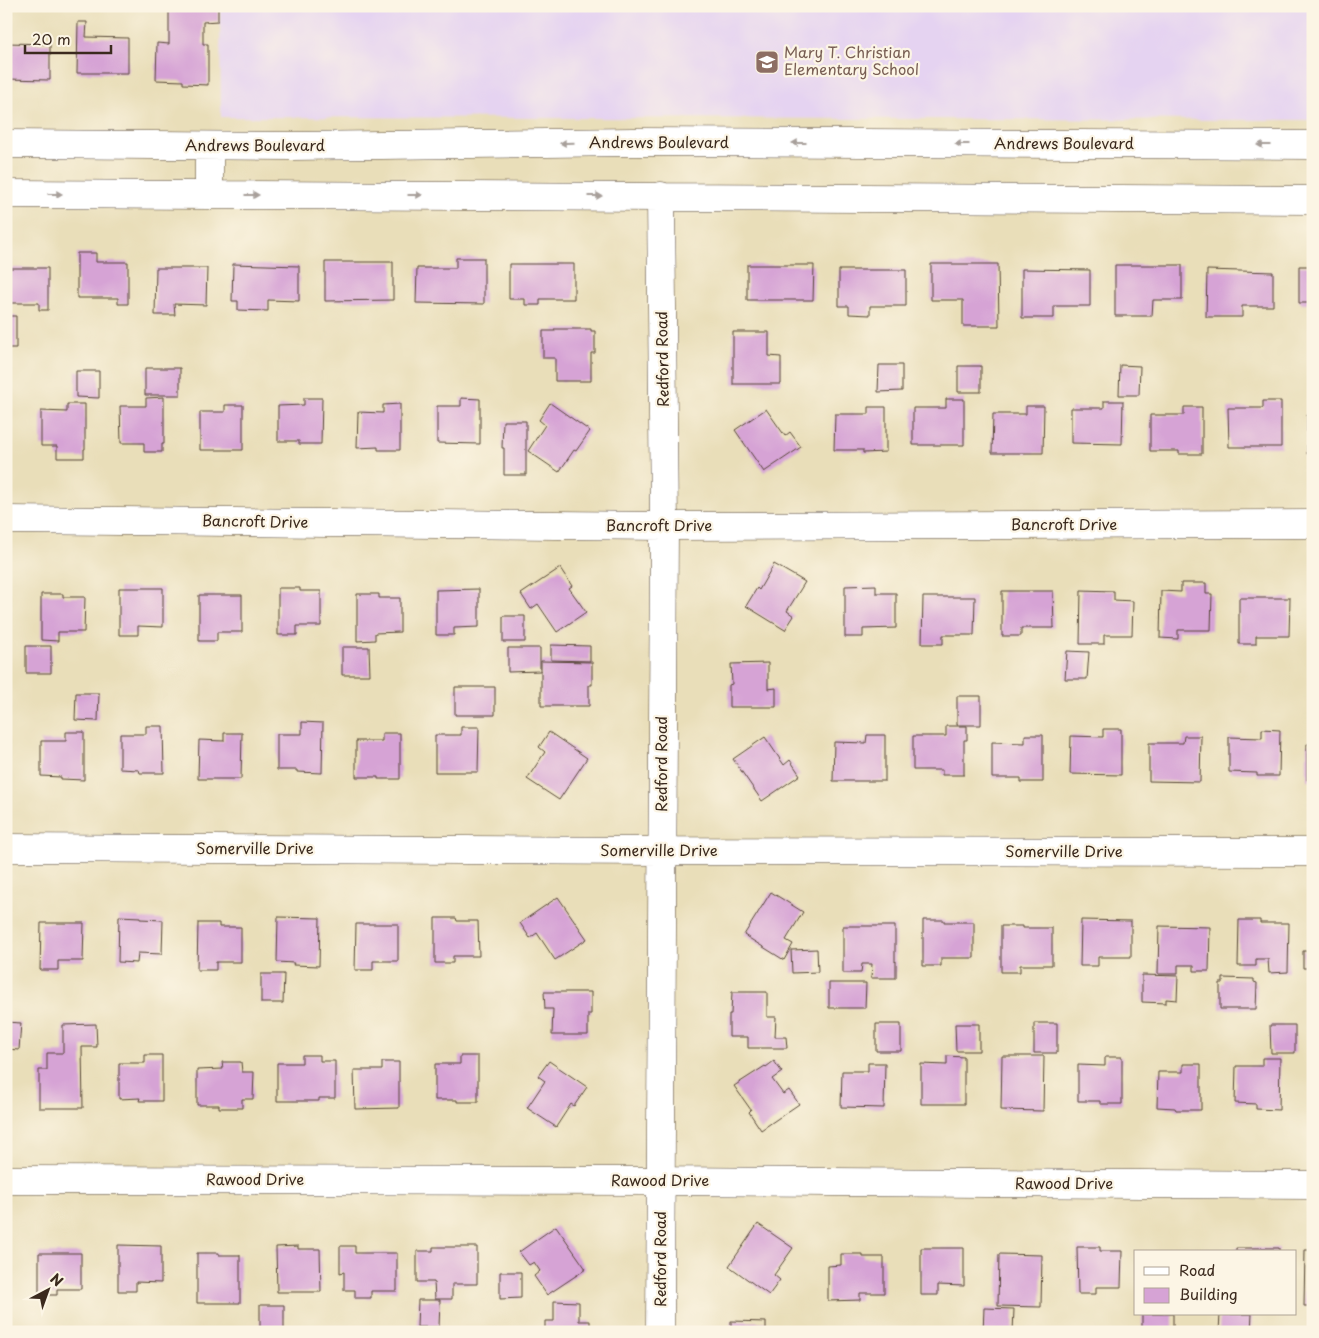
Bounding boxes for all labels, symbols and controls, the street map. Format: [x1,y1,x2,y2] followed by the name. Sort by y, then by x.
[25,22,111,54] scale bar
[32,27,71,50] text: 20 m
[784,40,919,80] place label: Mary T. Christian Elementary School
[754,49,780,75] school or university icon: Mary T. Christian Elementary School
[589,130,729,153] street label: Andrews Boulevard
[994,131,1134,154] street label: Andrews Boulevard
[185,133,325,156] street label: Andrews Boulevard
[558,139,574,147] one-way arrow
[791,139,807,147] one-way arrow
[953,140,969,148] one-way arrow
[1256,141,1272,149] one-way arrow
[47,190,63,198] one-way arrow
[245,191,261,199] one-way arrow
[407,192,423,200] one-way arrow
[587,192,603,200] one-way arrow
[649,311,674,407] street label: Redford Road
[202,508,309,533] street label: Bancroft Drive
[1011,512,1117,535] street label: Bancroft Drive
[606,513,712,536] street label: Bancroft Drive
[649,716,672,812] street label: Redford Road
[196,836,314,859] street label: Somerville Drive
[600,838,718,861] street label: Somerville Drive
[1005,839,1123,862] street label: Somerville Drive
[206,1167,304,1190] street label: Rawood Drive
[611,1168,709,1191] street label: Rawood Drive
[1015,1171,1113,1194] street label: Rawood Drive
[648,1211,671,1307] street label: Redford Road
[1134,1250,1296,1316] legend
[1179,1258,1215,1281] text: Road
[22,1266,72,1316] north arrow
[46,1268,68,1291] text: N
[1179,1282,1238,1305] text: Building

